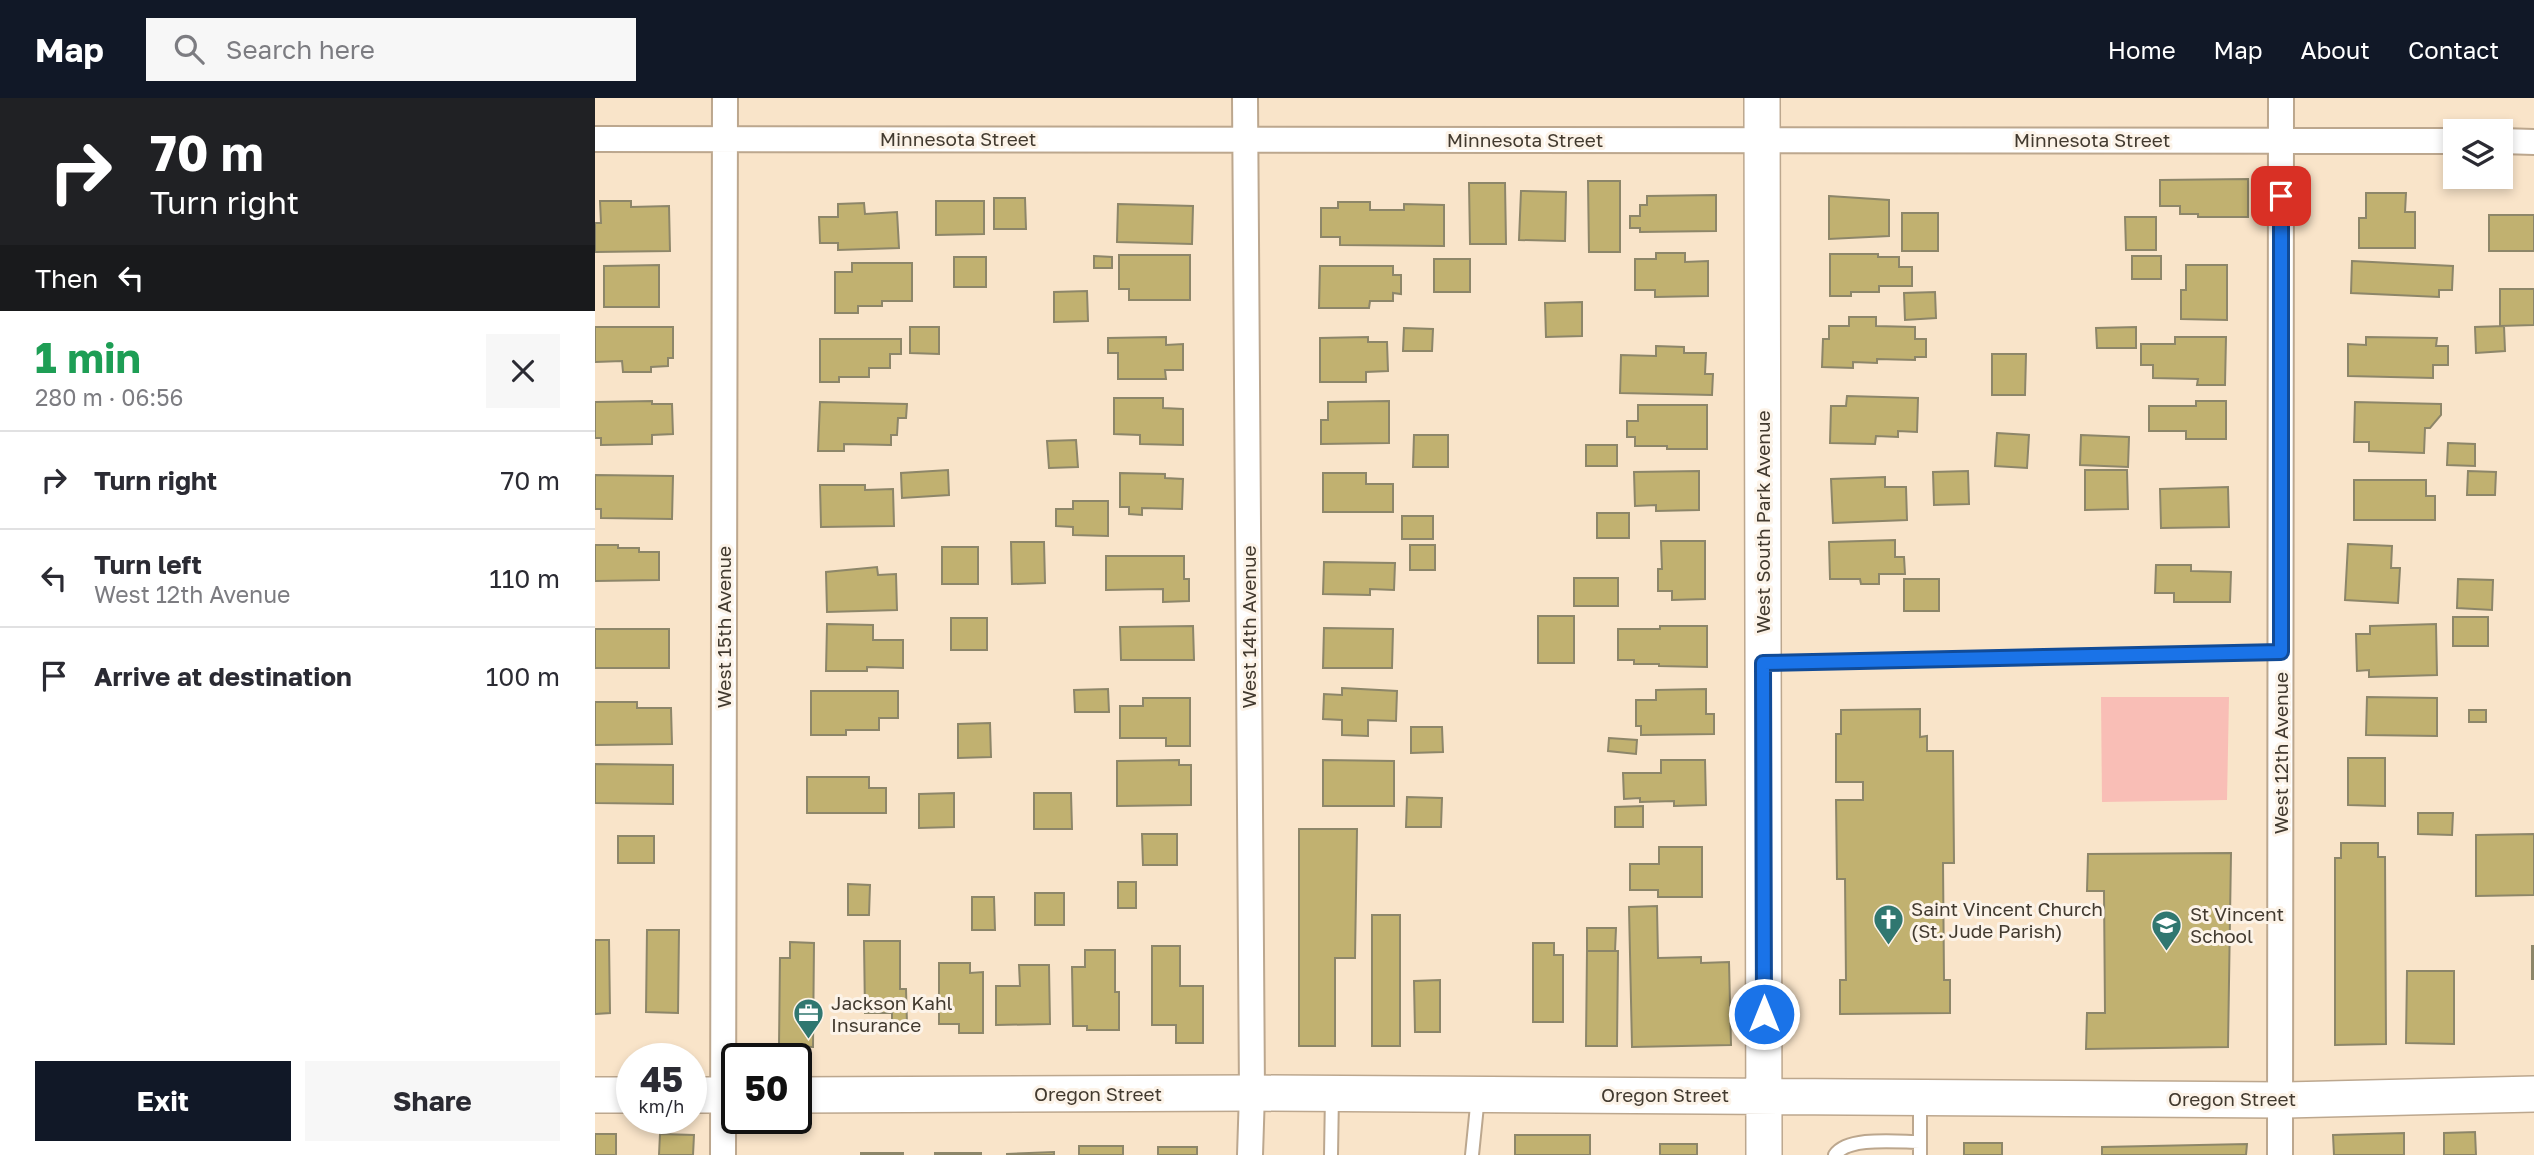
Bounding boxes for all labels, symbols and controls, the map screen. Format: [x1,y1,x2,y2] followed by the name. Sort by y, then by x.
[146,18,636,81] search box
[35,30,104,69] text: Map
[170,30,208,68] icon: search
[226,34,375,65] text: Search here
[2108,35,2176,64] text: Home
[2214,35,2263,64] text: Map
[2301,35,2370,64] text: About
[2408,35,2499,64] text: Contact
[2443,119,2513,189] map controls
[2443,119,2513,189] button: layers
[150,123,264,182] text: 70 m
[35,126,126,217] icon: right
[880,127,1036,150] street label: Minnesota Street
[1447,128,1603,151] street label: Minnesota Street
[2014,128,2170,151] street label: Minnesota Street
[2251,166,2311,226] pin
[2262,177,2300,215] icon: arrive
[150,183,299,221] text: Turn right
[112,259,150,297] icon: left
[35,263,98,294] text: Then
[35,332,141,382] text: 1 min
[486,334,560,408] button: close
[35,383,183,411] text: 280 m · 06:56
[1751,411,1774,633] street label: West South Park Avenue
[35,461,73,499] icon: right
[94,465,217,496] text: Turn right
[501,465,560,496] text: 70 m
[712,546,735,708] street label: West 15th Avenue
[1237,546,1260,708] street label: West 14th Avenue
[94,549,202,580] text: Turn left
[35,559,73,597] icon: left
[489,563,560,594] text: 110 m
[94,580,290,608] text: West 12th Avenue
[35,657,73,695] icon: arrive
[94,661,352,692] text: Arrive at destination
[486,661,560,692] text: 100 m
[2269,672,2292,834] street label: West 12th Avenue
[1911,897,2103,942] place label: Saint Vincent Church (St. Jude Parish)
[2190,902,2284,947] place label: St Vincent School
[1871,903,1905,947] church icon: Saint Vincent Church (St. Jude Parish)
[2150,908,2184,952] school or university icon: St Vincent School
[1727,977,1801,1051] position arrow
[831,991,953,1036] place label: Jackson Kahl Insurance
[791,997,825,1041] office icon: Jackson Kahl Insurance
[721,1043,812,1134] speed limit sign: 50
[640,1058,683,1100] text: 45
[35,1061,291,1141] button: Exit
[305,1061,560,1141] button: Share
[1034,1082,1162,1105] street label: Oregon Street
[1601,1083,1729,1106] street label: Oregon Street
[2168,1087,2296,1110] street label: Oregon Street
[639,1095,684,1117] text: km/h

